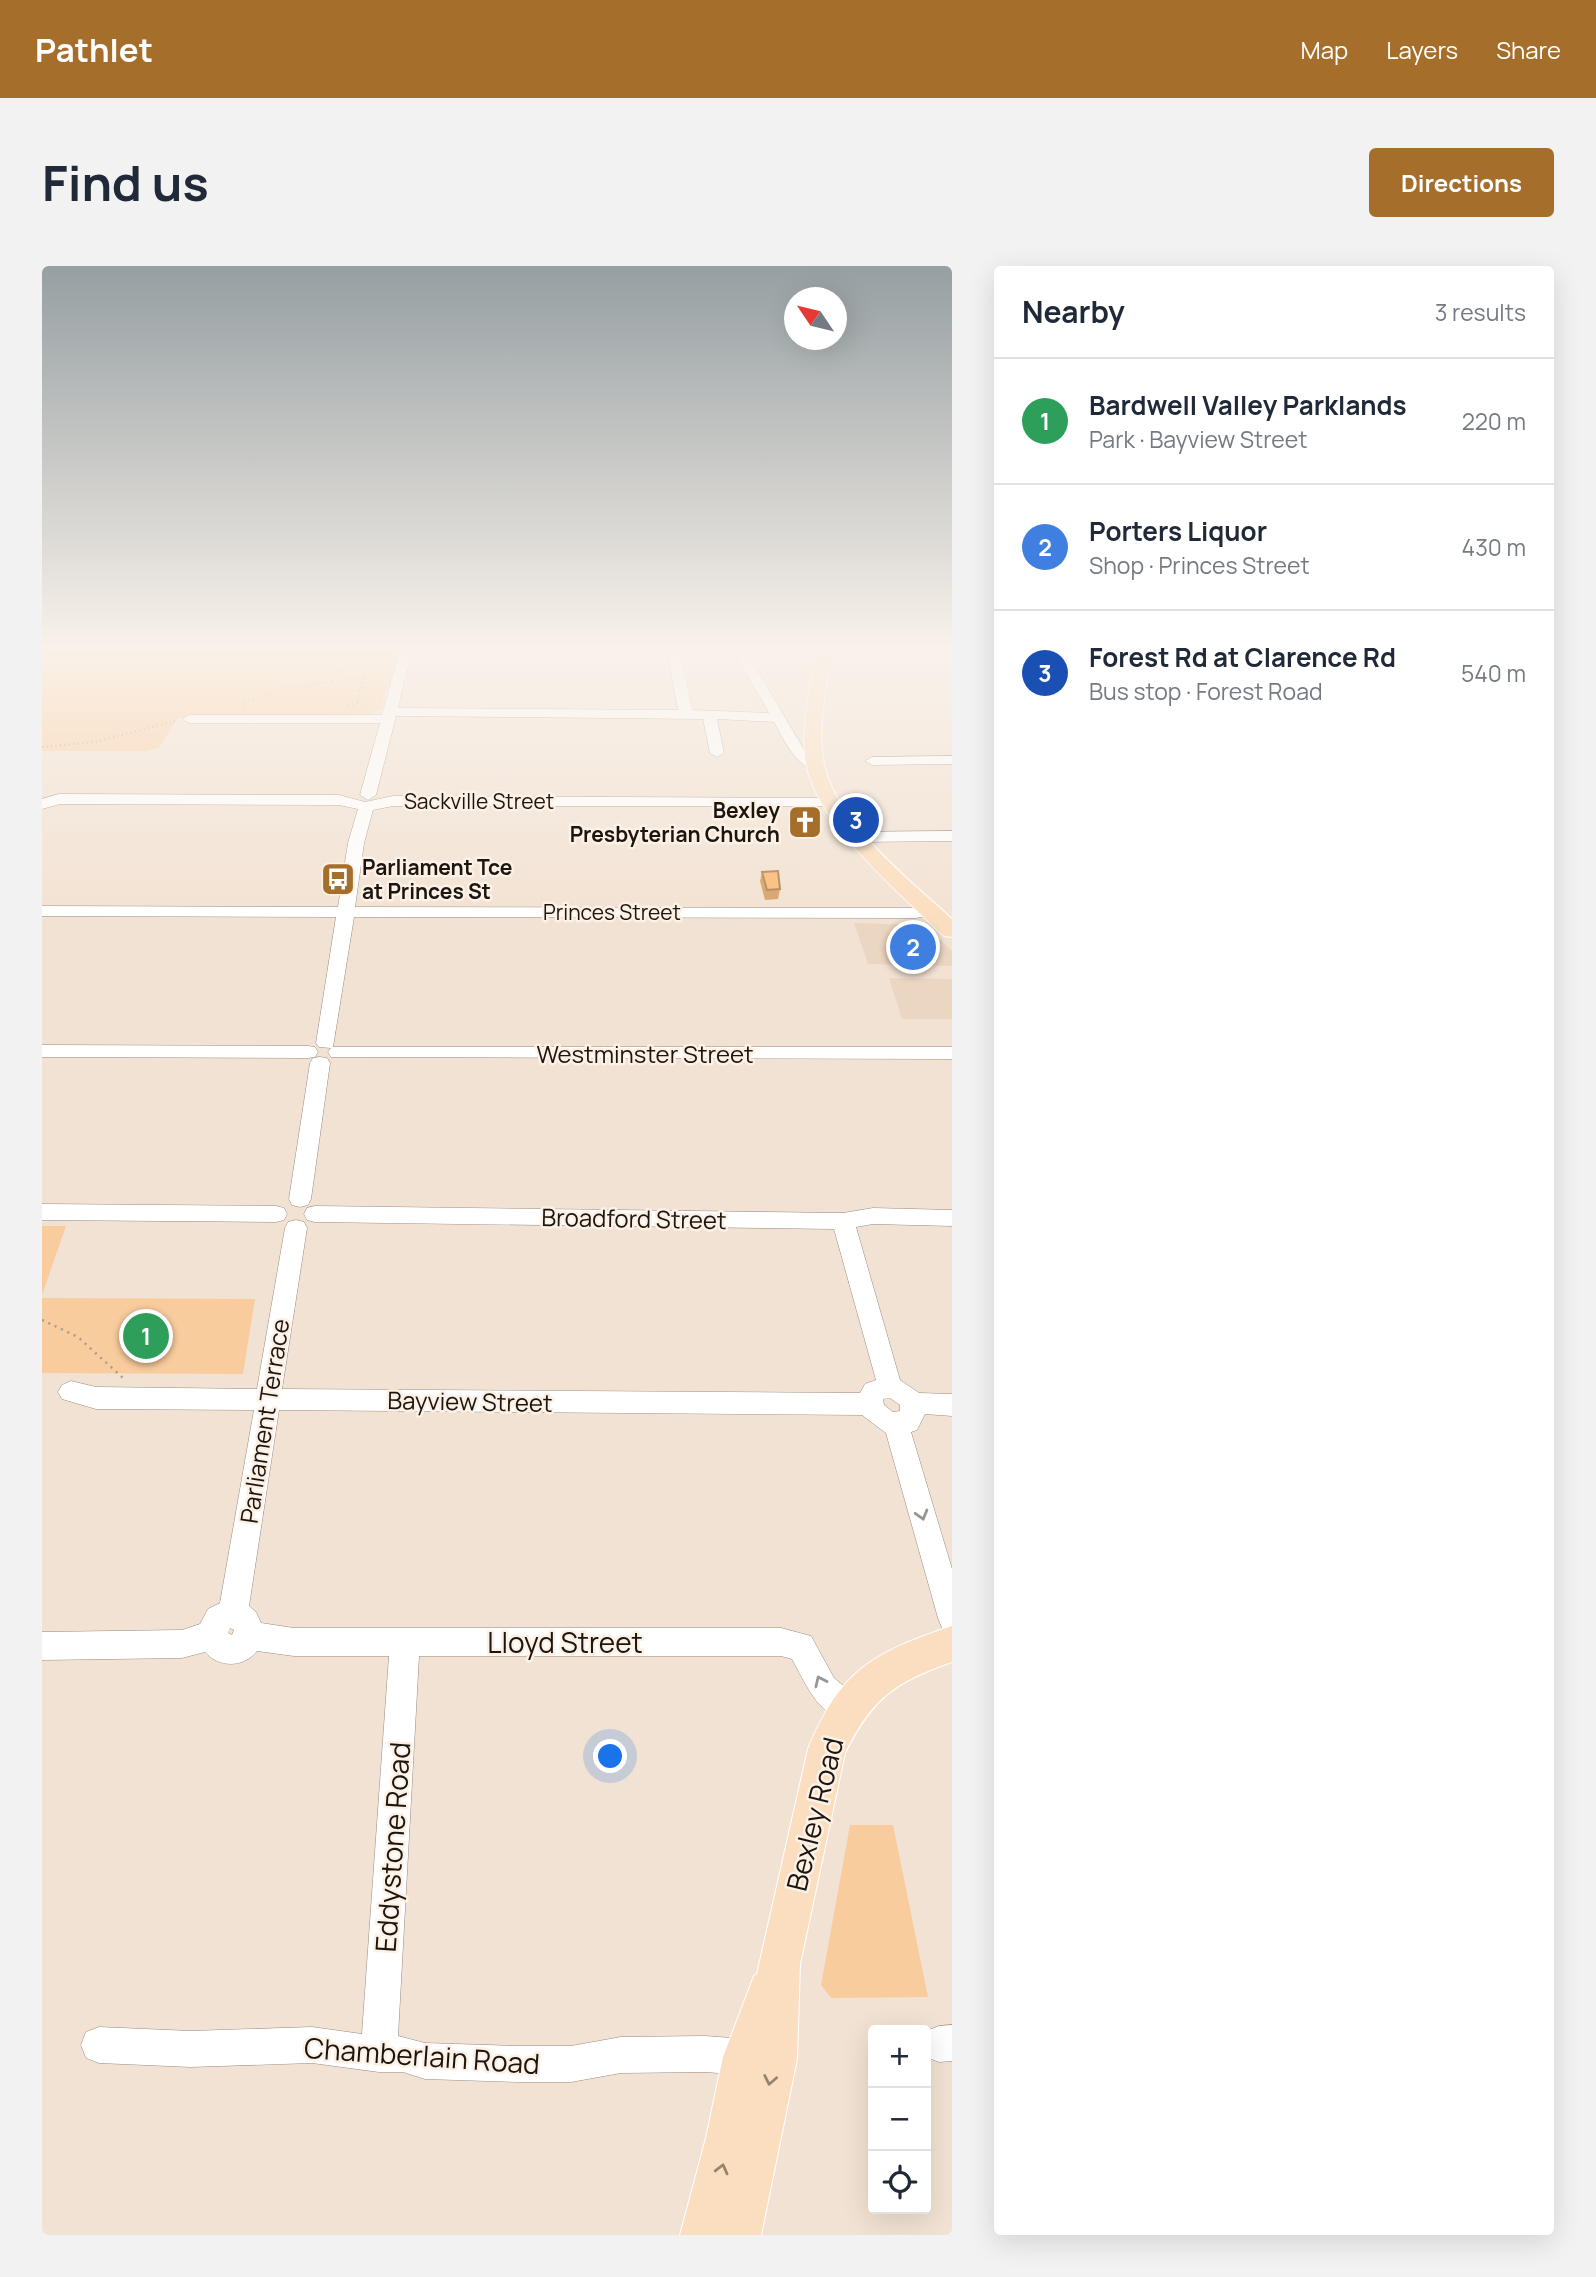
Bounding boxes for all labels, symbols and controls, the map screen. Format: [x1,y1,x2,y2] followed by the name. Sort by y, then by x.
[35,27,153,72] text: Pathlet
[1301,33,1348,66] text: Map
[1386,33,1458,66] text: Layers
[1496,33,1561,66] text: Share
[1369,148,1554,217] button: Directions
[42,149,209,216] text: Find us
[784,287,847,350] north arrow
[1022,291,1125,332] text: Nearby
[1435,296,1526,328] text: 3 results
[1089,387,1407,423] text: Bardwell Valley Parklands
[1040,405,1050,437] text: 1
[1462,405,1526,437] text: 220 m
[1089,423,1307,455] text: Park · Bayview Street
[1089,513,1267,549] text: Porters Liquor
[1038,531,1052,563] text: 2
[1462,531,1526,563] text: 430 m
[1089,549,1310,581] text: Shop · Princes Street
[1089,639,1396,675] text: Forest Rd at Clarence Rd
[1038,657,1052,689] text: 3
[1461,657,1526,689] text: 540 m
[1089,675,1323,707] text: Bus stop · Forest Road
[404,787,554,815] street label: Sackville Street
[833,794,879,846] pin: 3
[570,796,780,848] place label: Bexley Presbyterian Church
[786,803,824,841] church icon: Bexley Presbyterian Church
[362,853,512,905] place label: Parliament Tce at Princes St
[319,860,357,898] bus stop icon: Parliament Tce at Princes St
[543,898,681,926] street label: Princes Street
[890,921,936,973] pin: 2
[536,1037,754,1070] street label: Westminster Street
[541,1200,727,1236] street label: Broadford Street
[123,1310,169,1362] pin: 1
[232,1316,296,1526] street label: Parliament Terrace
[387,1383,553,1419] street label: Bayview Street
[914,1508,928,1520] one-way arrow
[487,1623,643,1661] street label: Lloyd Street
[814,1676,828,1688] one-way arrow
[777,1733,851,1895] street label: Bexley Road
[593,1739,627,1773] your location
[366,1741,418,1953] street label: Eddystone Road
[868,2025,931,2214] map controls
[868,2025,931,2088] button: +
[303,2028,541,2082] street label: Chamberlain Road
[764,2074,779,2086] one-way arrow
[868,2088,931,2151] button: −
[868,2151,931,2214] button: locate
[714,2163,728,2175] one-way arrow

